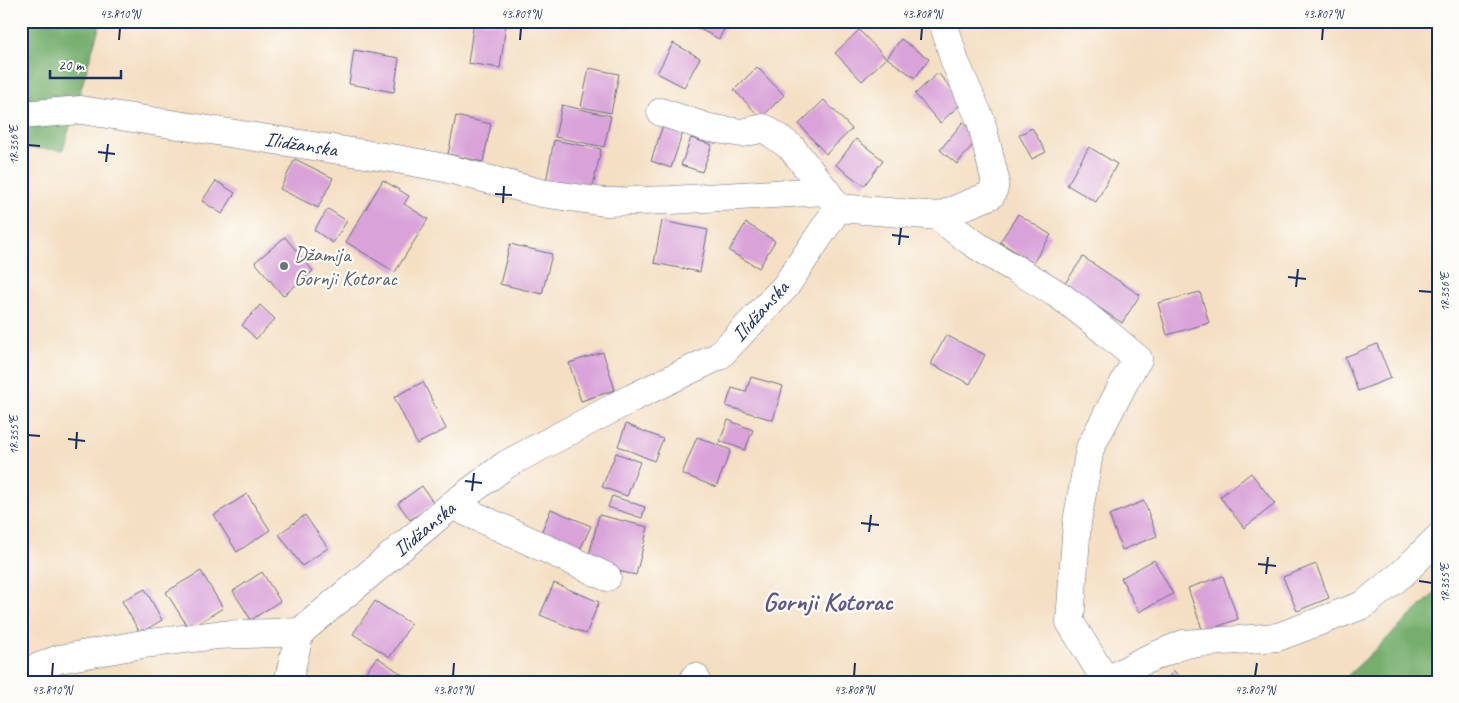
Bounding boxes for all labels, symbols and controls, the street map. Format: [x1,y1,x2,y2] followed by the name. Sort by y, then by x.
[100,6,142,22] text: 43.810°N
[501,6,543,22] text: 43.809°N
[902,6,944,22] text: 43.808°N
[1303,6,1345,22] text: 43.807°N
[50,48,121,80] scale bar
[58,56,85,75] text: 20 m
[6,124,22,165] text: 18.356°E
[263,125,341,163] street label: Ilidžanska
[294,241,398,291] place label: Džamija Gornji Kotorac
[278,260,290,272] marker: Džamija Gornji Kotorac
[1437,271,1453,312] text: 18.356°E
[726,274,795,347] street label: Ilidžanska
[6,414,22,455] text: 18.355°E
[388,495,462,562] street label: Ilidžanska
[1437,562,1453,603] text: 18.355°E
[763,585,894,618] district label: Gornji Kotorac
[32,682,74,698] text: 43.810°N
[433,682,475,698] text: 43.809°N
[834,682,876,698] text: 43.808°N
[1235,682,1277,698] text: 43.807°N

